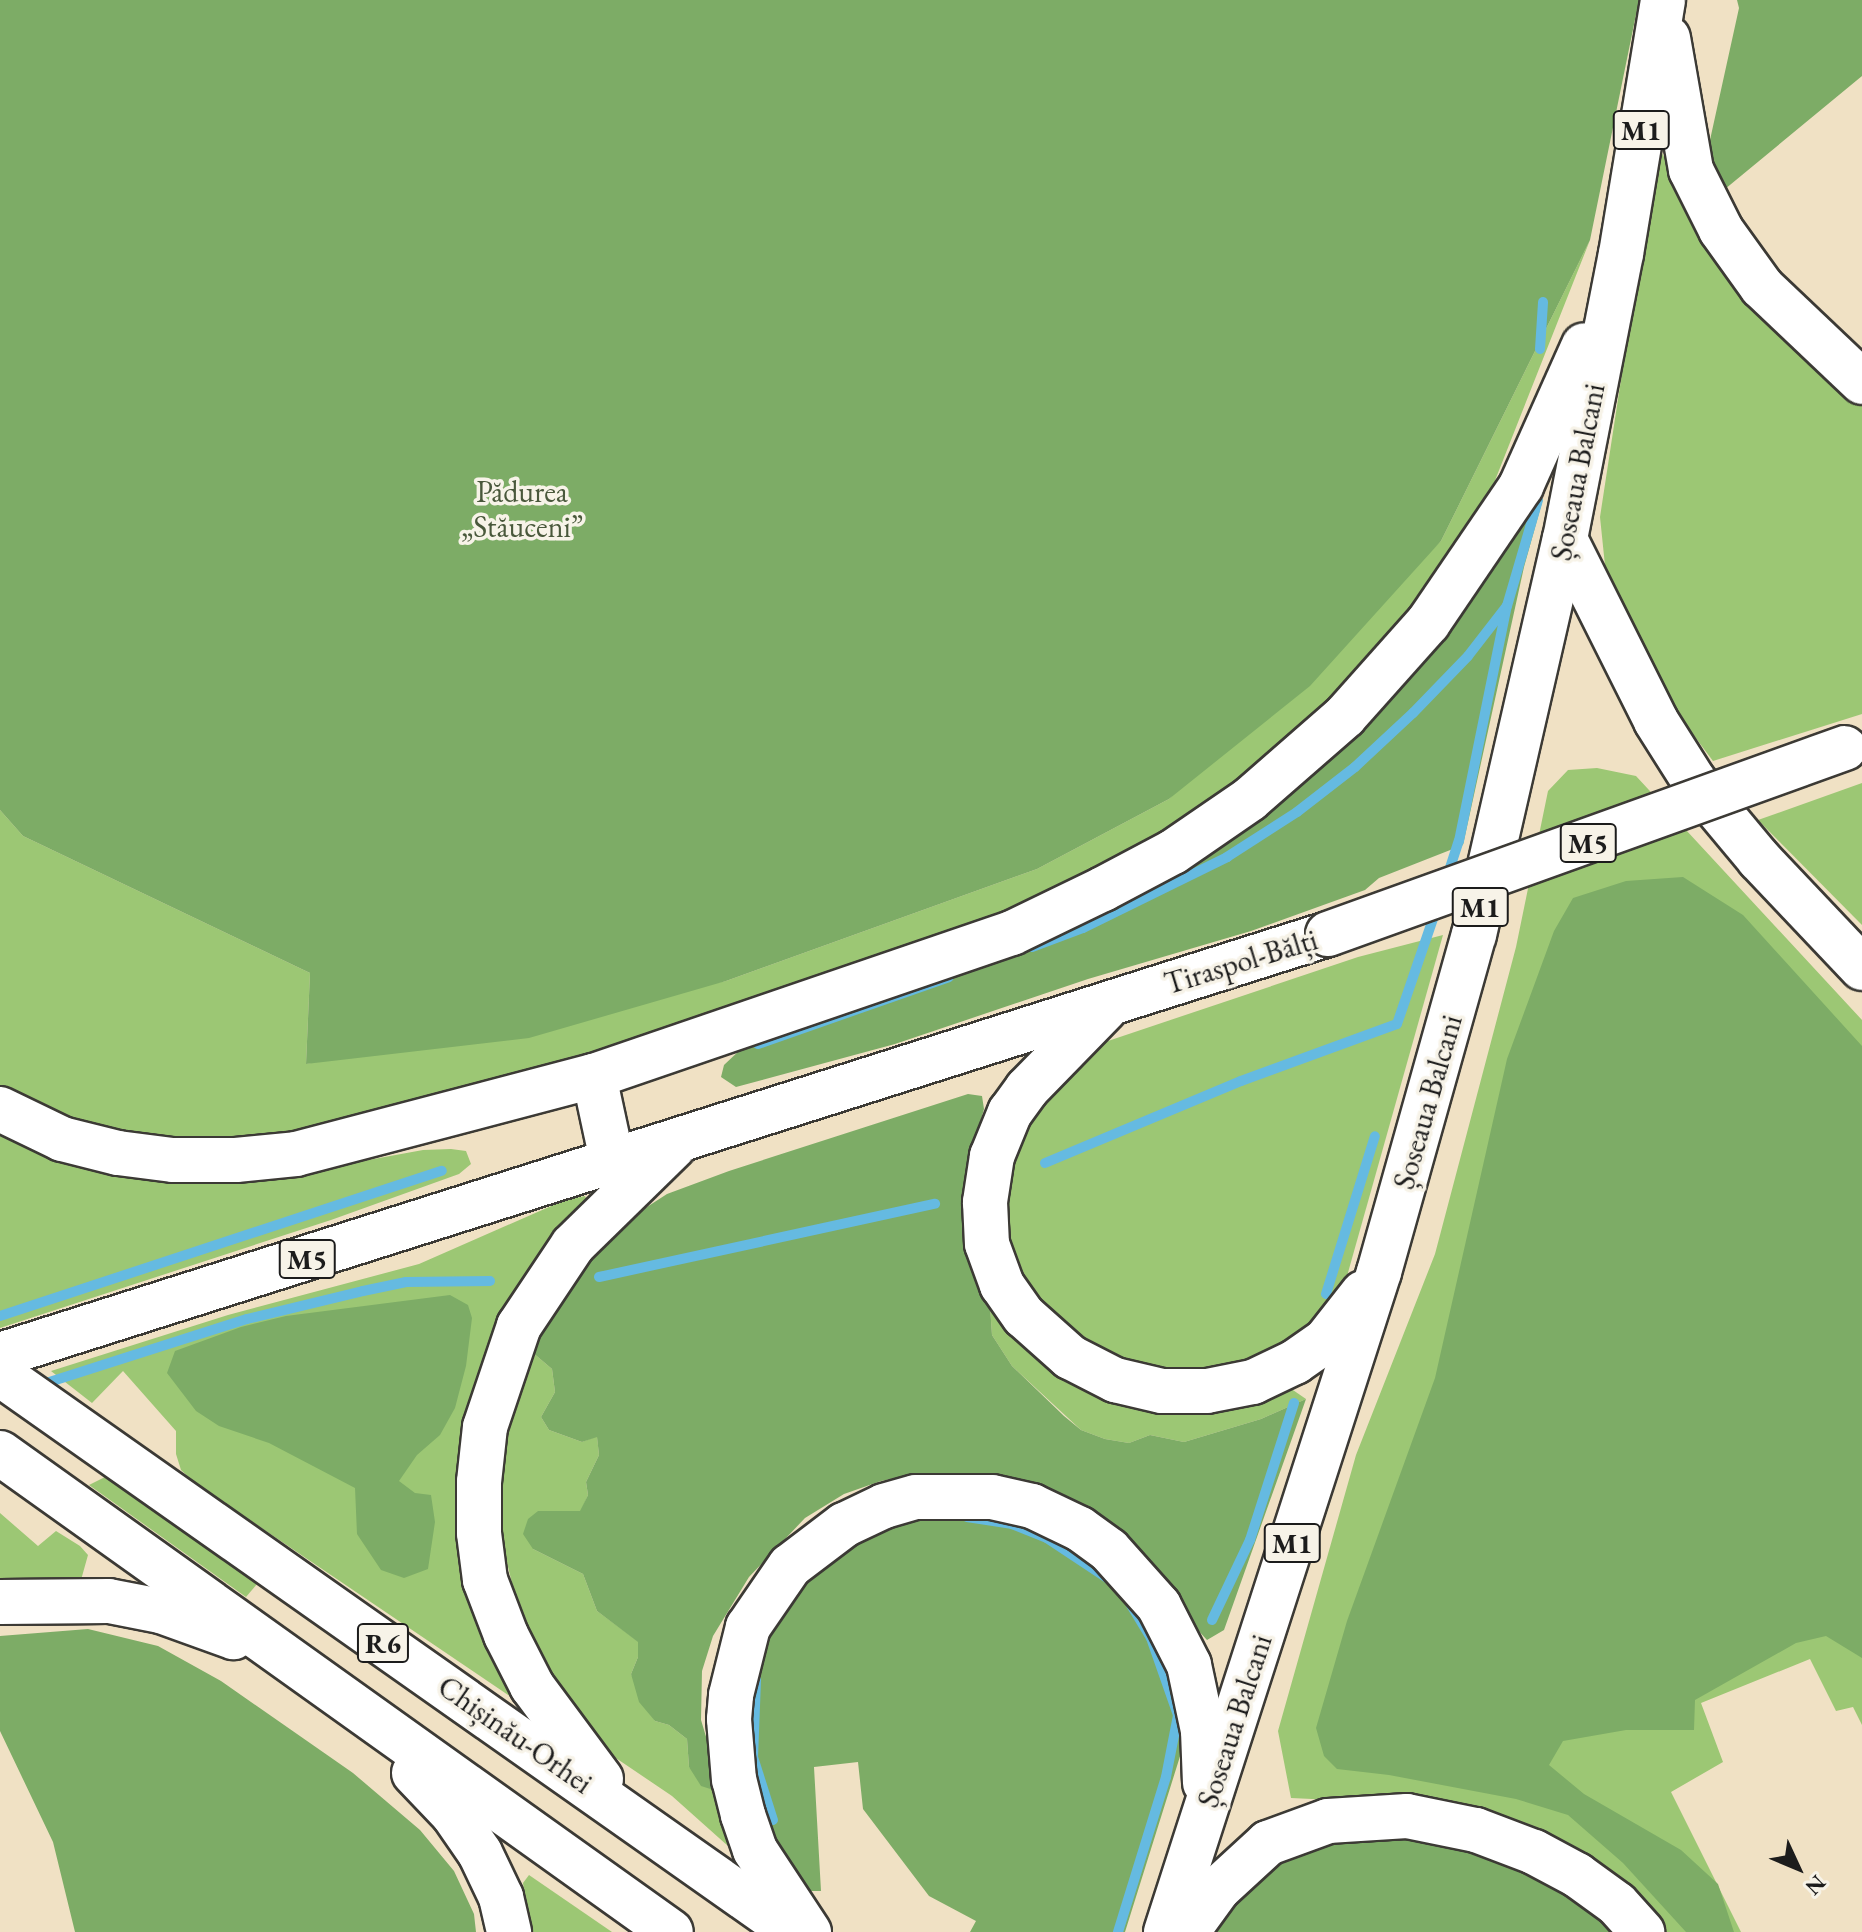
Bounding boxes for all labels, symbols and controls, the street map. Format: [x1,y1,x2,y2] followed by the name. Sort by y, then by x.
[1611,106,1671,154] road number: M1
[1543,380,1613,564] street label: Șoseaua Balcani
[461,474,583,544] park label: Pădurea „Stăuceni”
[1558,819,1618,867] road number: M5
[1450,883,1510,931] road number: M1
[1160,922,1322,1002] street label: Tiraspol-Bălți
[1386,1011,1470,1193] street label: Șoseaua Balcani
[277,1235,337,1283] road number: M5
[1262,1519,1322,1567] road number: M1
[355,1619,411,1667] road number: R6
[1190,1630,1280,1812] street label: Șoseaua Balcani
[431,1669,599,1801] street label: Chișinău-Orhei
[1758,1828,1838,1908] north arrow
[1799,1869,1832,1901] text: N

